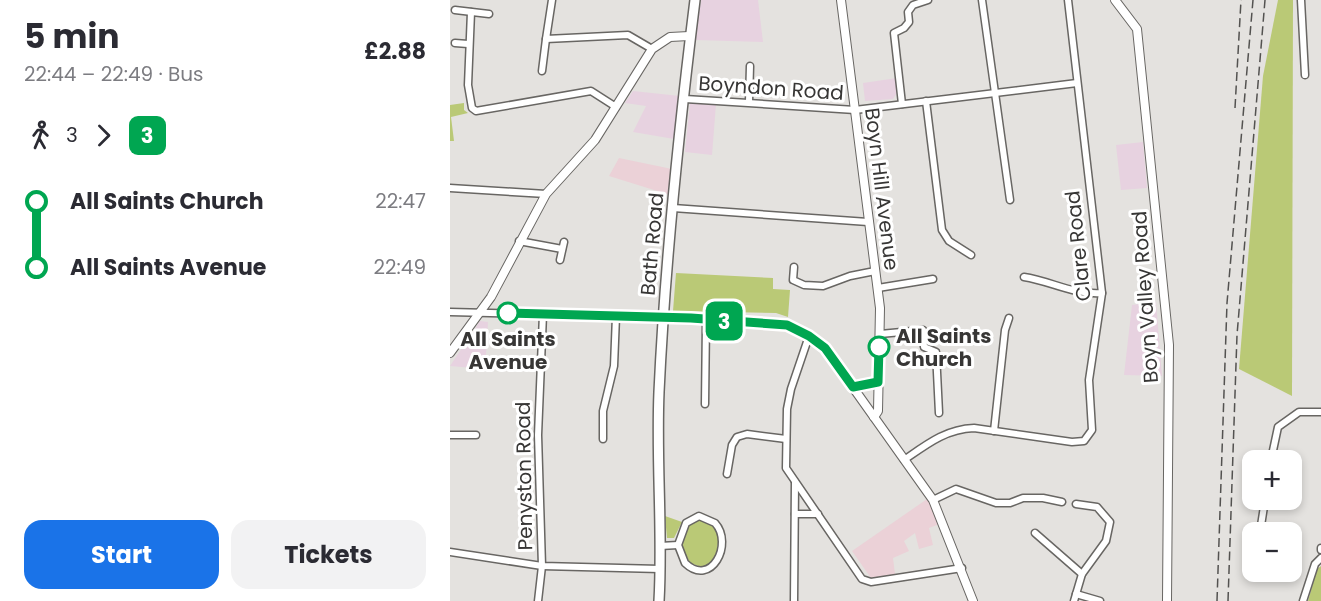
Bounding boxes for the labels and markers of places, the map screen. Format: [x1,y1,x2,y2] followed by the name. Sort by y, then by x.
[497,302,519,324] marker: All Saints Avenue
[896,322,991,373] place label: All Saints Church
[460,325,556,376] place label: All Saints Avenue
[868,336,890,358] marker: All Saints Church

